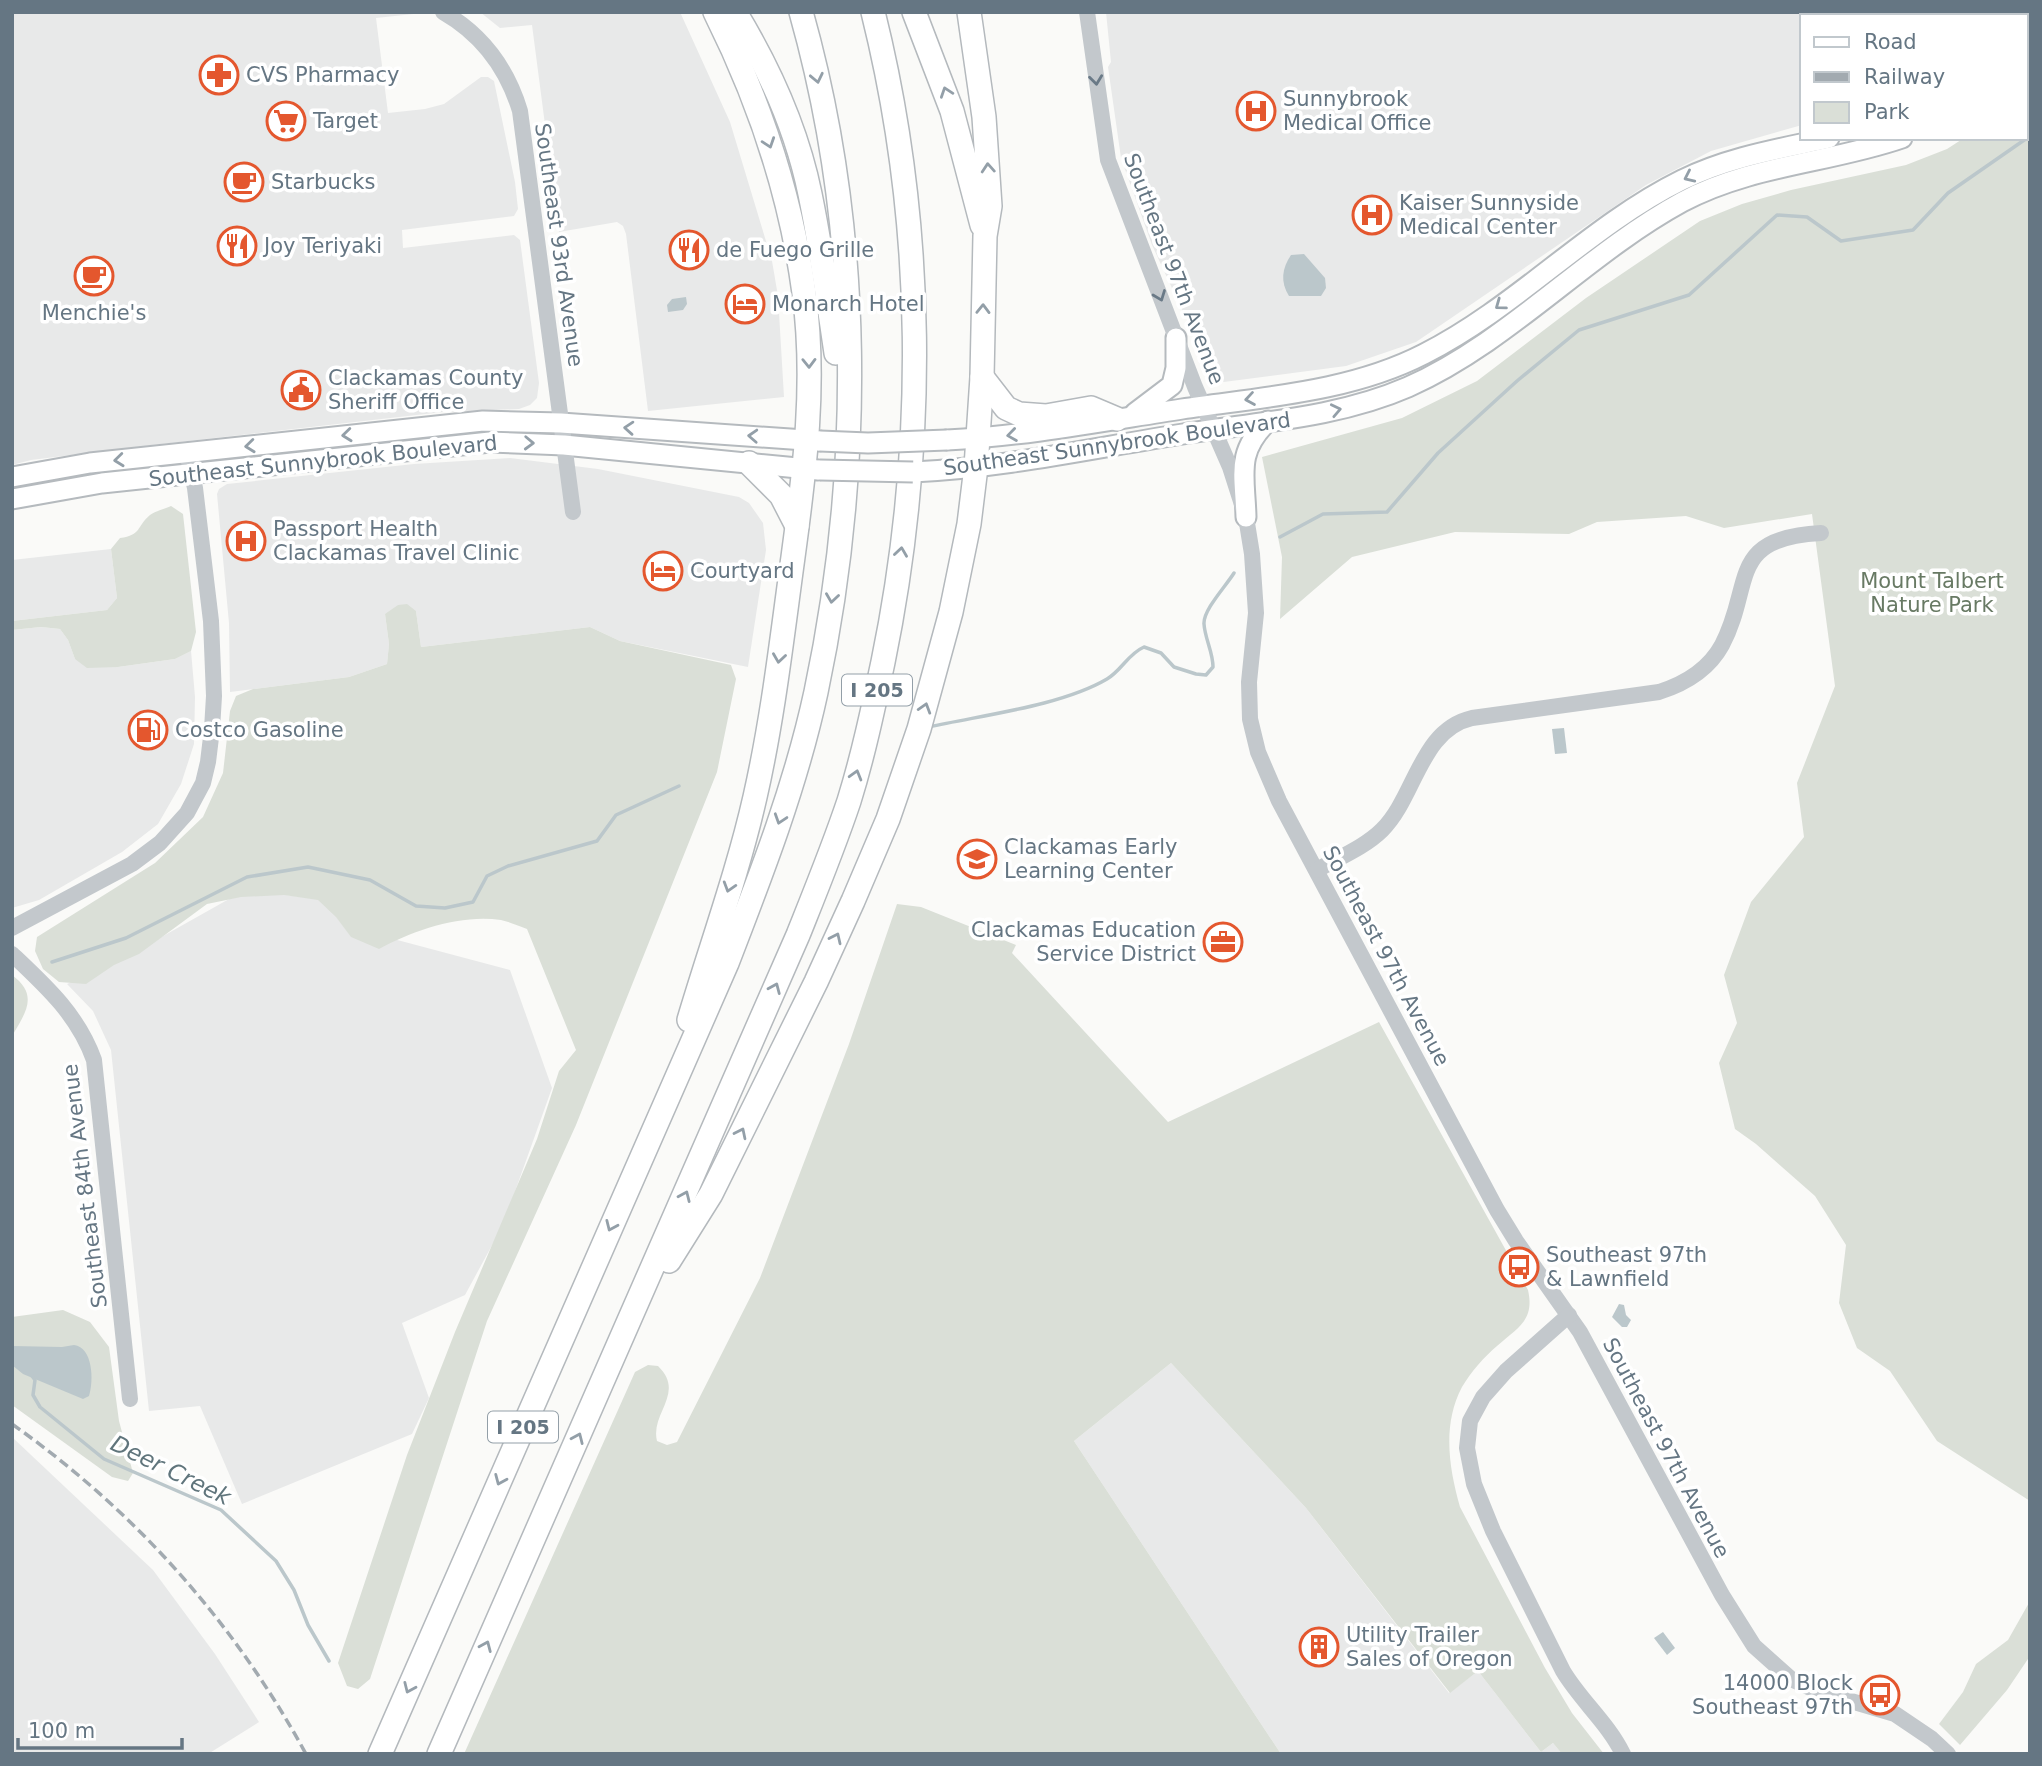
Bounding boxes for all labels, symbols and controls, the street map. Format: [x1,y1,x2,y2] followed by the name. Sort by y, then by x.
[1800,14,2028,140] legend
[1864,30,1917,54] text: Road
[198,54,240,96] pharmacy icon: CVS Pharmacy
[246,63,399,87] place label: CVS Pharmacy
[1864,65,1945,89] text: Railway
[809,72,824,84] one-way arrow
[1089,74,1104,86] one-way arrow
[940,86,954,98] one-way arrow
[1283,87,1431,135] place label: Sunnybrook Medical Office
[1235,90,1277,132] hospital icon: Sunnybrook Medical Office
[265,100,307,142] supermarket icon: Target
[1864,100,1910,124] text: Park
[312,109,378,133] place label: Target
[530,122,588,368] street label: Southeast 93rd Avenue
[761,137,775,149] one-way arrow
[1119,150,1229,388] street label: Southeast 97th Avenue
[223,161,265,203] cafe icon: Starbucks
[980,162,995,173] one-way arrow
[1683,169,1696,183] one-way arrow
[271,170,375,194] place label: Starbucks
[1399,191,1579,239] place label: Kaiser Sunnyside Medical Center
[1351,194,1393,236] hospital icon: Kaiser Sunnyside Medical Center
[216,225,258,267] restaurant icon: Joy Teriyaki
[668,229,710,271] restaurant icon: de Fuego Grille
[262,234,382,258] place label: Joy Teriyaki
[716,238,874,262] place label: de Fuego Grille
[73,255,115,297] cafe icon: Menchie's
[724,283,766,325] hotel icon: Monarch Hotel
[1151,289,1165,301] one-way arrow
[772,292,924,316] place label: Monarch Hotel
[1495,296,1508,309] one-way arrow
[42,301,146,325] place label: Menchie's
[976,303,991,314] one-way arrow
[801,358,816,369] one-way arrow
[328,366,523,414] place label: Clackamas County Sheriff Office
[280,369,322,411] public building icon: Clackamas County Sheriff Office
[1244,391,1256,406] one-way arrow
[1330,404,1342,419] one-way arrow
[942,408,1292,480] street label: Southeast Sunnybrook Boulevard
[624,421,635,436] one-way arrow
[341,427,352,442] one-way arrow
[1006,427,1018,442] one-way arrow
[747,429,758,444] one-way arrow
[147,431,499,491] street label: Southeast Sunnybrook Boulevard
[524,435,535,450] one-way arrow
[244,438,256,453] one-way arrow
[114,452,125,467] one-way arrow
[273,517,520,565] place label: Passport Health Clackamas Travel Clinic
[225,520,267,562] hospital icon: Passport Health Clackamas Travel Clinic
[894,546,909,558] one-way arrow
[642,550,684,592] hotel icon: Courtyard
[690,559,795,583] place label: Courtyard
[1860,569,2004,617] park label: Mount Talbert Nature Park
[825,592,840,604] one-way arrow
[772,652,787,664] one-way arrow
[842,674,912,706] road number: I 205
[916,702,931,714] one-way arrow
[127,709,169,751] fuel station icon: Costco Gasoline
[175,718,344,742] place label: Costco Gasoline
[848,769,862,781] one-way arrow
[773,813,788,825] one-way arrow
[1004,835,1178,883] place label: Clackamas Early Learning Center
[956,838,998,880] school or university icon: Clackamas Early Learning Center
[1318,842,1454,1070] street label: Southeast 97th Avenue
[723,880,737,892] one-way arrow
[971,918,1196,966] place label: Clackamas Education Service District
[1202,921,1244,963] office icon: Clackamas Education Service District
[828,933,842,945] one-way arrow
[767,982,781,994] one-way arrow
[58,1063,112,1309] street label: Southeast 84th Avenue
[733,1128,747,1140] one-way arrow
[677,1191,691,1204] one-way arrow
[605,1219,619,1232] one-way arrow
[1546,1243,1707,1291] place label: Southeast 97th & Lawnfield
[1498,1246,1540,1288] bus stop icon: Southeast 97th & Lawnfield
[1598,1334,1734,1562] street label: Southeast 97th Avenue
[488,1412,558,1442] road number: I 205
[107,1430,237,1511] water label: Deer Creek
[570,1433,584,1445] one-way arrow
[494,1473,508,1485] one-way arrow
[1346,1623,1513,1671] place label: Utility Trailer Sales of Oregon
[1298,1626,1340,1668] building icon: Utility Trailer Sales of Oregon
[477,1641,491,1653] one-way arrow
[1692,1671,1854,1719] place label: 14000 Block Southeast 97th
[1859,1674,1901,1716] bus stop icon: 14000 Block Southeast 97th
[403,1681,417,1694] one-way arrow
[18,1706,182,1750] scale bar
[28,1719,95,1743] text: 100 m

